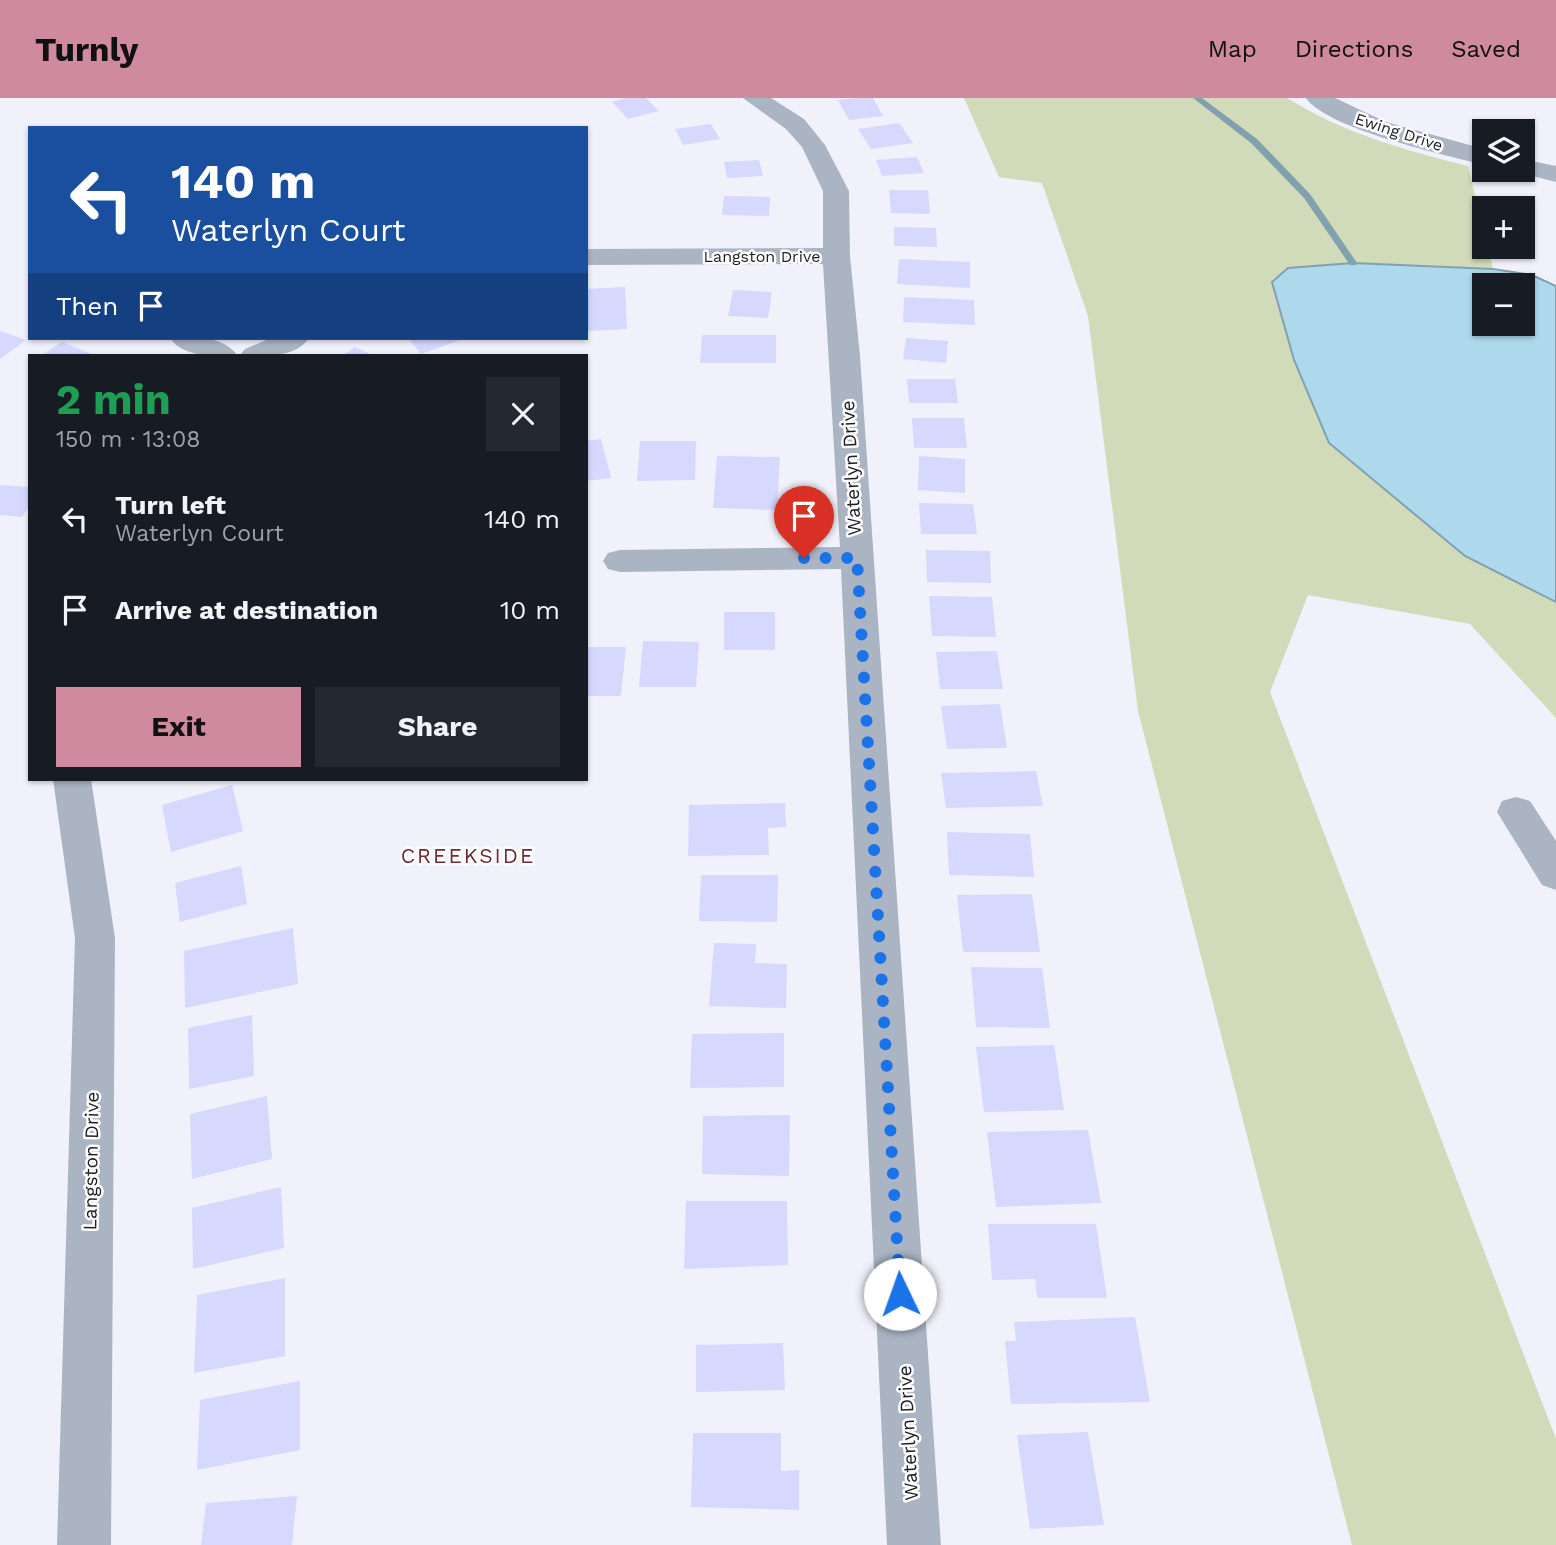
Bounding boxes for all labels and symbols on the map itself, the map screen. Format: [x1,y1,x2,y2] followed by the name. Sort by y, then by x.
[1353,109,1445,155] street label: Ewing Drive
[704,247,820,266] street label: Langston Drive
[836,400,866,536] street label: Waterlyn Drive
[774,486,834,558] pin
[401,843,535,868] district label: CREEKSIDE
[78,1091,104,1231] street label: Langston Drive
[863,1257,937,1331] position arrow
[893,1365,923,1501] street label: Waterlyn Drive

